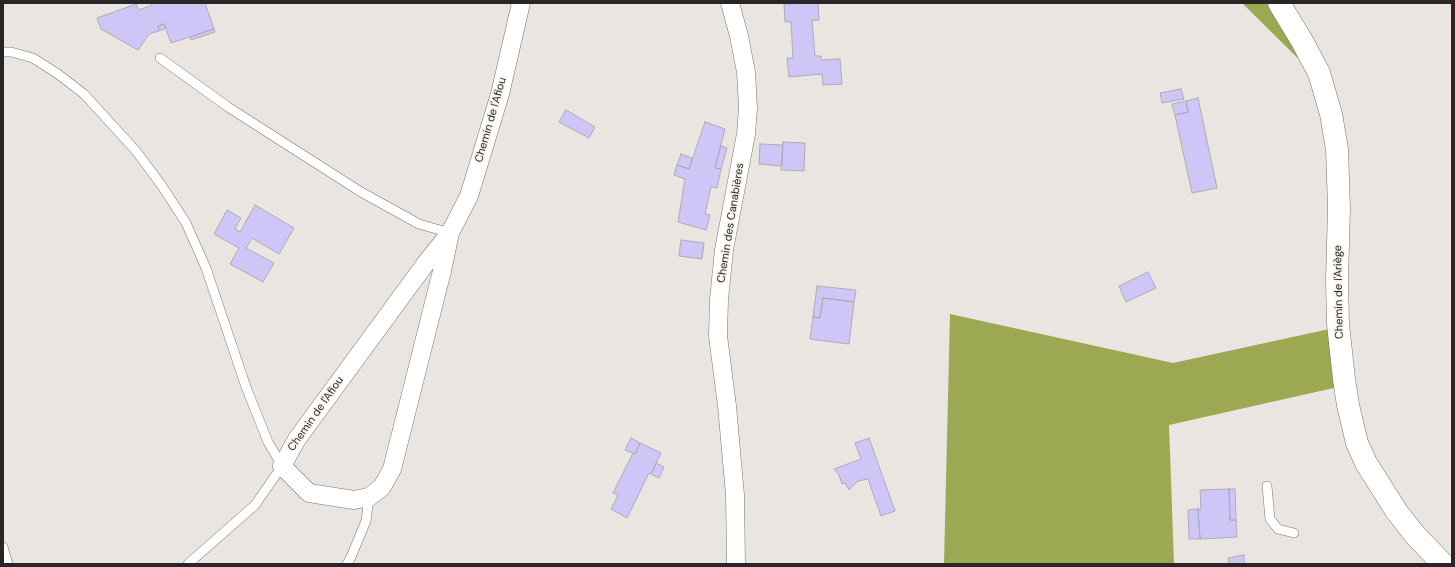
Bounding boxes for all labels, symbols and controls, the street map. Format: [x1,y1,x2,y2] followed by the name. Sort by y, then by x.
[473,76,509,164] street label: Chemin de l'Afiou
[715,162,747,284] street label: Chemin des Canabières
[1332,245,1346,339] street label: Chemin de l'Ariège
[285,374,347,454] street label: Chemin de l'Afiou

